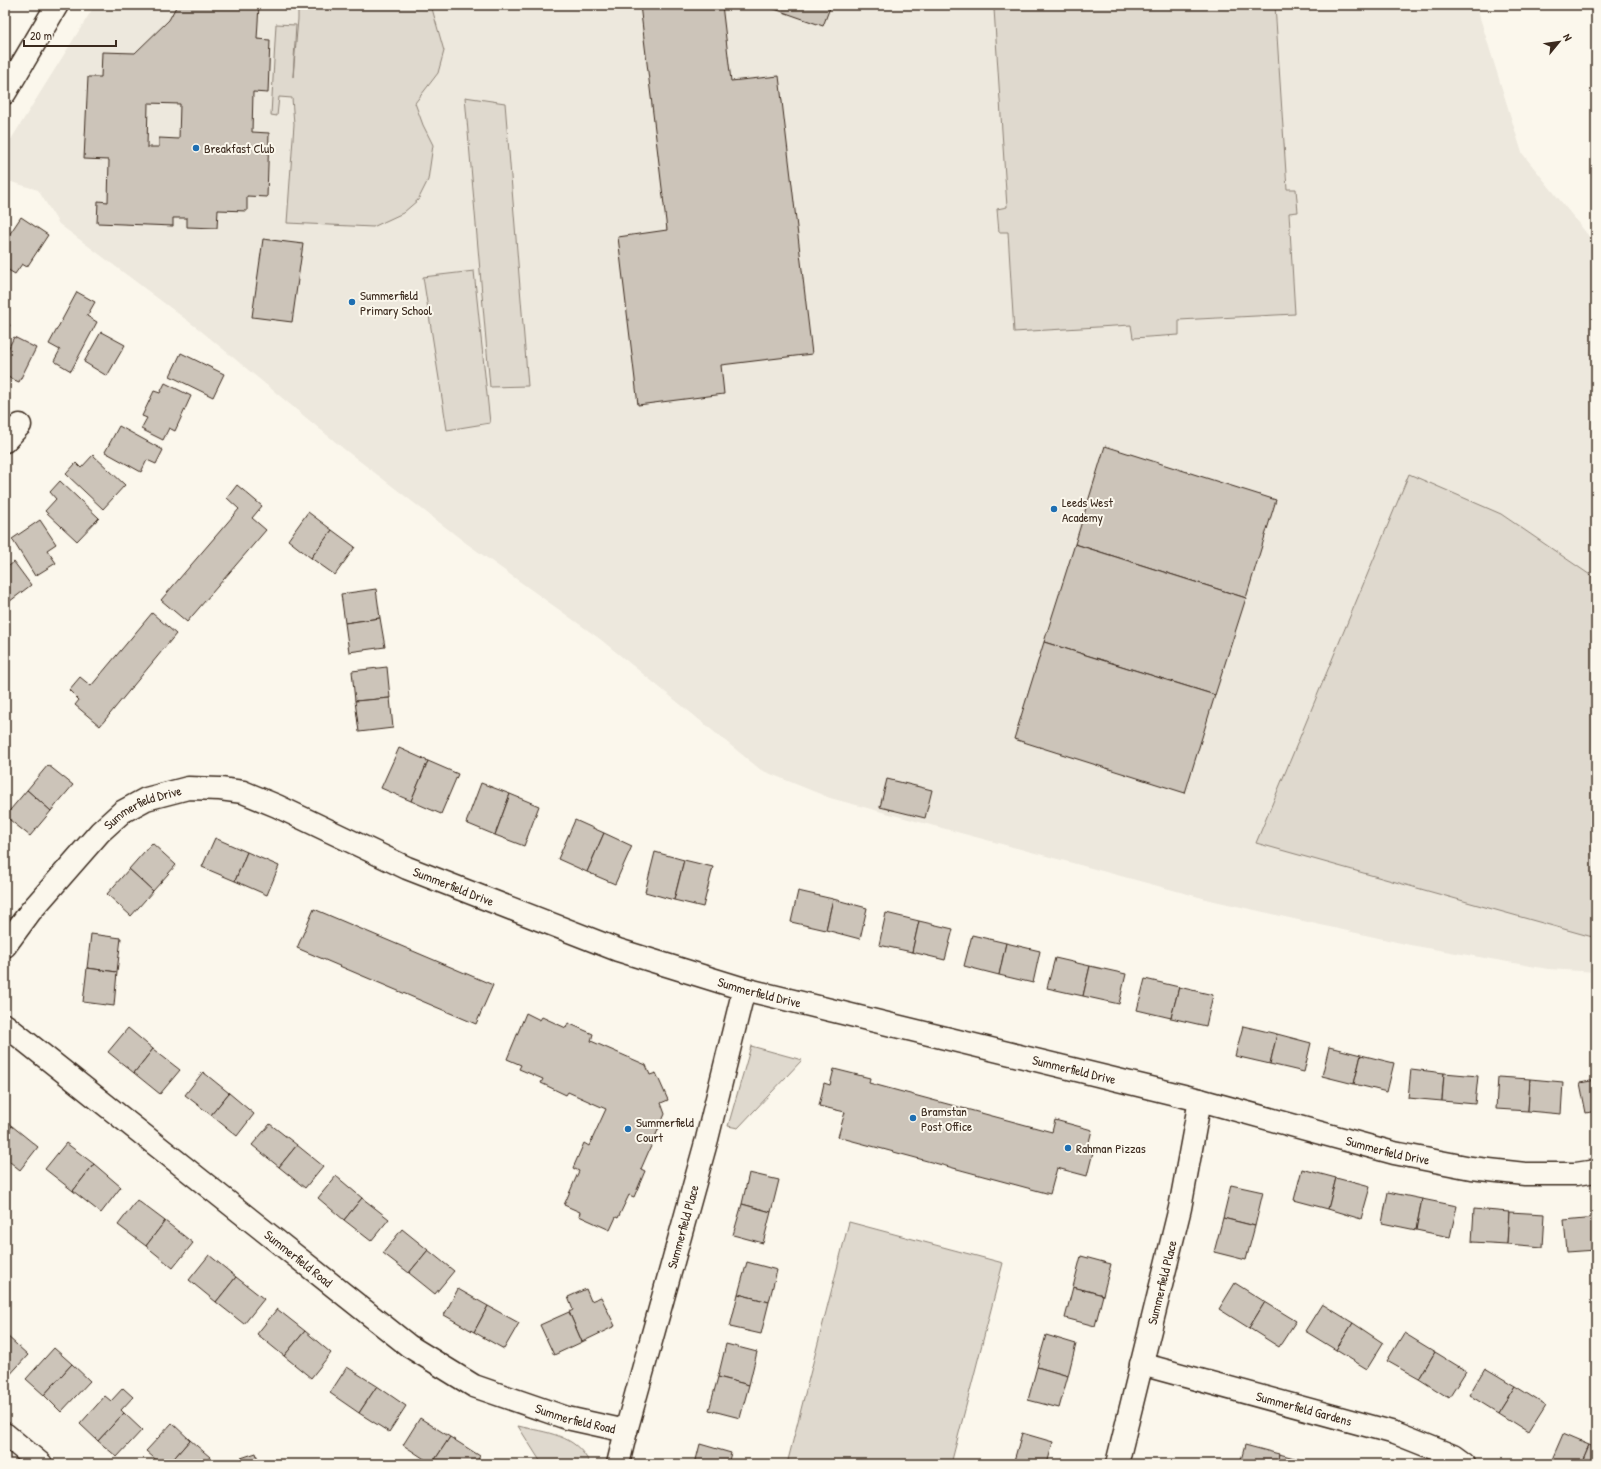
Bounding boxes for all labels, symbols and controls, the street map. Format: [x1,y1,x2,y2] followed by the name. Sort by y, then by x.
[24,22,116,48] scale bar
[1539,22,1579,62] north arrow
[30,27,52,44] text: 20 m
[1560,31,1575,43] text: N
[204,139,275,157] place label: Breakfast Club
[191,143,201,153] marker: Breakfast Club
[360,286,433,319] place label: Summerfield Primary School
[347,297,357,307] marker: Summerfield Primary School
[1062,493,1113,526] place label: Leeds West Academy
[1049,504,1059,514] marker: Leeds West Academy
[100,781,183,833] street label: Summerfield Drive
[411,862,497,910] street label: Summerfield Drive
[716,972,803,1012] street label: Summerfield Drive
[1030,1051,1118,1088] street label: Summerfield Drive
[921,1102,972,1135] place label: Bramstan Post Office
[636,1113,694,1146] place label: Summerfield Court
[908,1113,918,1123] marker: Bramstan Post Office
[623,1124,633,1134] marker: Summerfield Court
[1344,1131,1431,1169] street label: Summerfield Drive
[1076,1139,1146,1157] place label: Rahman Pizzas
[1063,1143,1073,1153] marker: Rahman Pizzas
[663,1183,703,1271] street label: Summerfield Place
[261,1226,336,1291] street label: Summerfield Road
[1143,1238,1181,1326] street label: Summerfield Place
[1254,1387,1354,1430] street label: Summerfield Gardens
[533,1399,617,1437] street label: Summerfield Road

